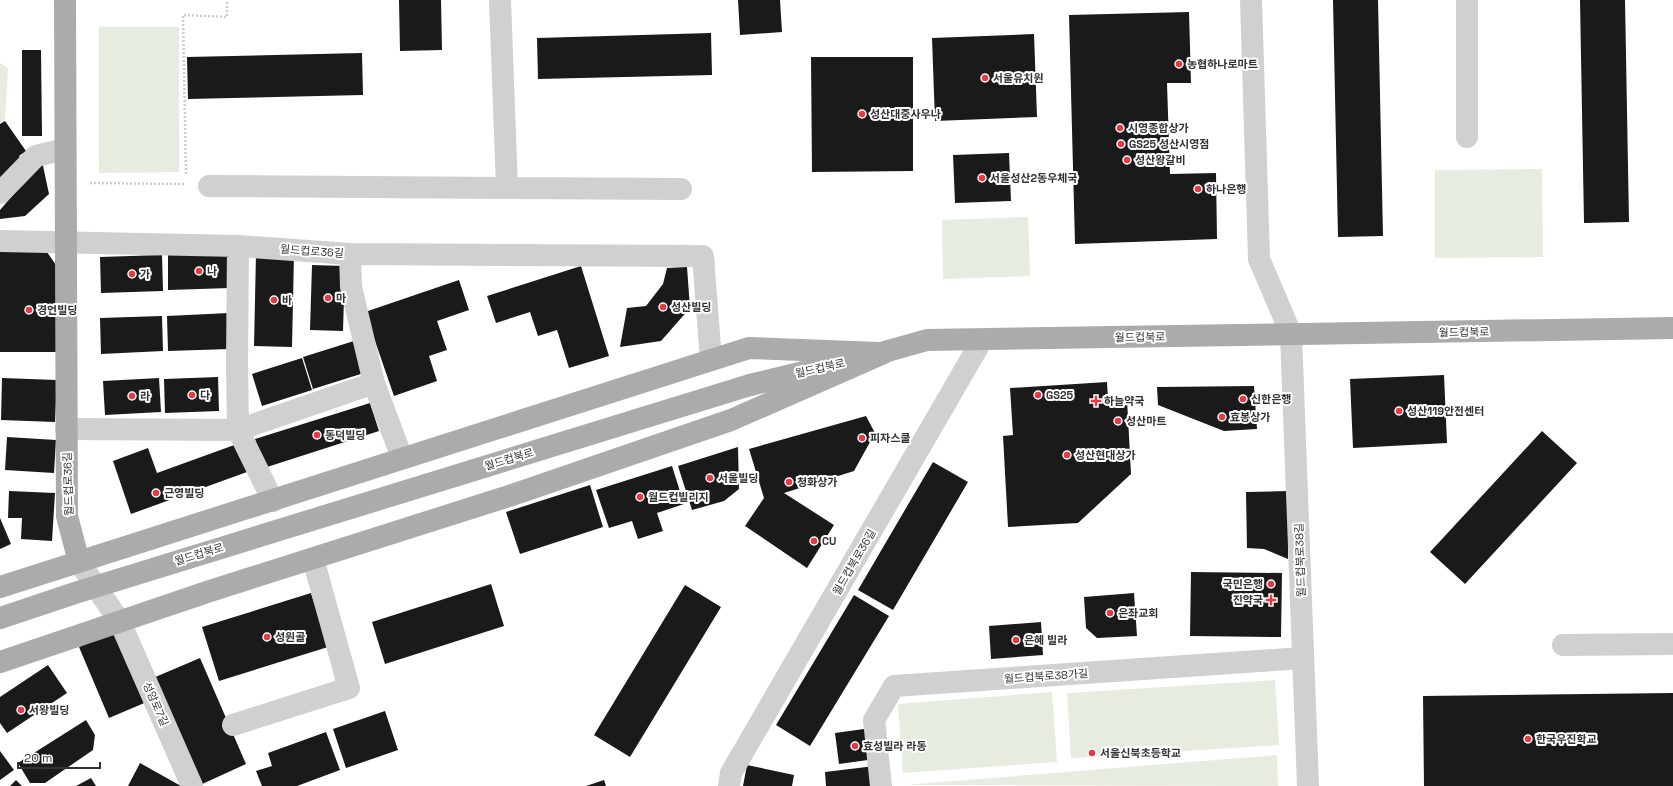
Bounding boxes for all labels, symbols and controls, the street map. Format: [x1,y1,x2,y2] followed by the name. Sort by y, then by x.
[1187,57,1258,71] place label: 농협하나로마트
[1174,59,1184,69] marker: 농협하나로마트
[993,71,1044,85] place label: 서울유치원
[980,73,990,83] marker: 서울유치원
[870,107,941,121] place label: 성산대중사우나
[857,109,867,119] marker: 성산대중사우나
[1128,121,1189,135] place label: 시영종합상가
[1115,123,1125,133] marker: 시영종합상가
[1129,137,1209,151] place label: GS25 성산시영점
[1116,139,1126,149] marker: GS25 성산시영점
[1135,153,1186,167] place label: 성산왕갈비
[1122,155,1132,165] marker: 성산왕갈비
[990,171,1078,185] place label: 서울성산2동우체국
[977,173,987,183] marker: 서울성산2동우체국
[1206,182,1246,196] place label: 하나은행
[1193,184,1203,194] marker: 하나은행
[280,242,344,260] street label: 월드컵로36길
[207,264,217,278] place label: 나
[194,266,204,276] marker: 나
[140,267,150,281] place label: 가
[127,269,137,279] marker: 가
[336,291,346,305] place label: 마
[282,293,292,307] place label: 바
[323,293,333,303] marker: 마
[269,295,279,305] marker: 바
[671,300,711,314] place label: 성산빌딩
[658,302,668,312] marker: 성산빌딩
[37,303,77,317] place label: 경언빌딩
[24,305,34,315] marker: 경언빌딩
[1439,325,1489,339] street label: 월드컵북로
[1115,330,1165,344] street label: 월드컵북로
[794,355,846,381] street label: 월드컵북로
[200,388,210,402] place label: 다
[1046,388,1073,402] place label: GS25
[140,389,150,403] place label: 라
[187,390,197,400] marker: 다
[1033,390,1043,400] marker: GS25
[127,391,137,401] marker: 라
[1251,392,1291,406] place label: 신한은행
[1104,394,1144,408] place label: 하늘약국
[1238,394,1248,404] marker: 신한은행
[1091,396,1101,406] marker: 하늘약국
[1407,404,1484,418] place label: 성산119안전센터
[1394,406,1404,416] marker: 성산119안전센터
[1230,410,1270,424] place label: 효봉상가
[1217,412,1227,422] marker: 효봉상가
[1126,414,1166,428] place label: 성산마트
[1113,416,1123,426] marker: 성산마트
[325,428,365,442] place label: 동덕빌딩
[312,430,322,440] marker: 동덕빌딩
[870,431,910,445] place label: 피자스쿨
[857,433,867,443] marker: 피자스쿨
[483,445,535,473] street label: 월드컵북로
[1075,448,1136,462] place label: 성산현대상가
[1062,450,1072,460] marker: 성산현대상가
[60,452,76,516] street label: 월드컵로36길
[718,471,758,485] place label: 서울빌딩
[705,473,715,483] marker: 서울빌딩
[797,475,837,489] place label: 청화상가
[784,477,794,487] marker: 청화상가
[164,486,204,500] place label: 근영빌딩
[151,488,161,498] marker: 근영빌딩
[648,490,709,504] place label: 월드컵빌리지
[635,492,645,502] marker: 월드컵빌리지
[1292,523,1308,597] street label: 월드컵북로38길
[829,526,879,598] street label: 월드컵북로36길
[822,534,836,548] place label: CU
[809,536,819,546] marker: CU
[173,540,225,568] street label: 월드컵북로
[1223,577,1263,591] place label: 국민은행
[1266,579,1276,589] marker: 국민은행
[1233,593,1263,607] place label: 진약국
[1266,595,1276,605] marker: 진약국
[1118,606,1158,620] place label: 은좌교회
[1105,608,1115,618] marker: 은좌교회
[275,630,305,644] place label: 성원골
[262,632,272,642] marker: 성원골
[1024,633,1067,647] place label: 은혜 빌라
[1011,635,1021,645] marker: 은혜 빌라
[1003,666,1089,686] street label: 월드컵북로38가길
[140,680,172,728] street label: 성암로7길
[29,703,69,717] place label: 서왕빌딩
[16,705,26,715] marker: 서왕빌딩
[1536,732,1597,746] place label: 한국우진학교
[1523,734,1533,744] marker: 한국우진학교
[863,739,927,753] place label: 효성빌라 라동
[850,741,860,751] marker: 효성빌라 라동
[18,744,100,770] scale bar
[1100,746,1181,760] place label: 서울신북초등학교
[1087,748,1097,758] marker: 서울신북초등학교
[24,750,52,766] text: 20 m

